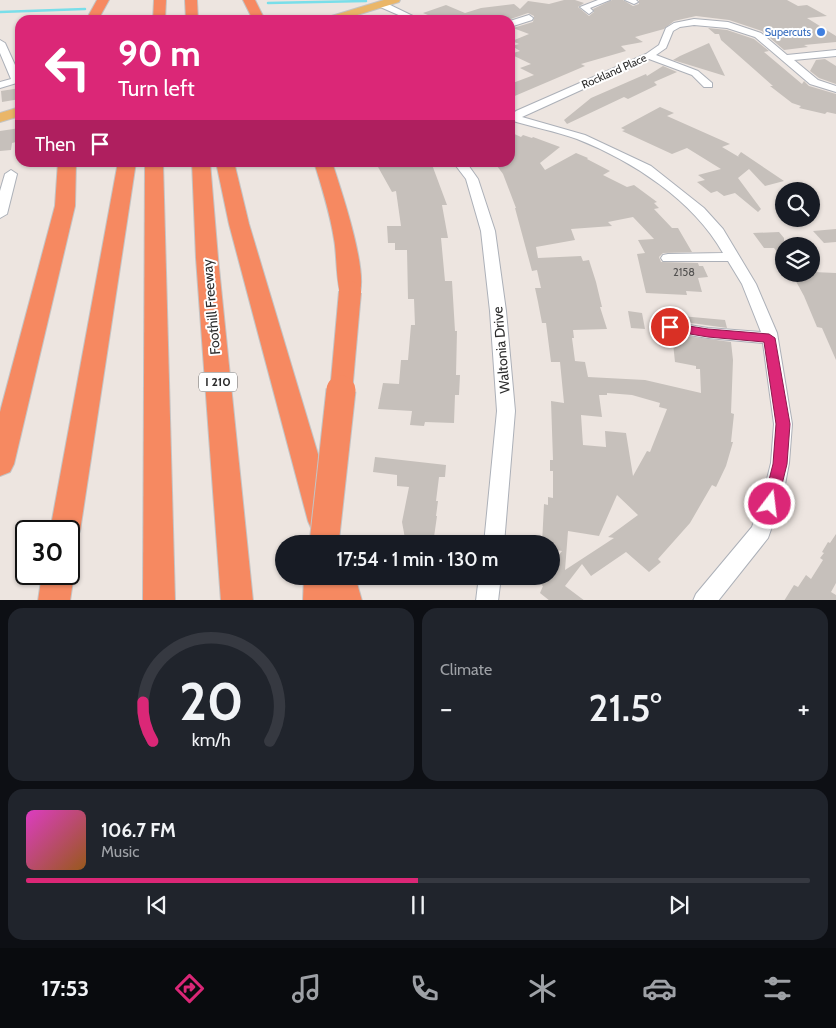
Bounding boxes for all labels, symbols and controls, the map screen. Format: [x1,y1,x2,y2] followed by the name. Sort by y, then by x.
[765,25,811,39] place label: Supercuts
[815,26,827,38] marker: Supercuts
[118,32,201,75] text: 90 m
[35,35,100,100] icon: left
[579,50,649,92] street label: Rockland Place
[118,75,195,102] text: Turn left
[86,130,114,158] icon: arrive
[35,133,76,156] text: Then
[775,182,820,282] map controls
[775,182,820,227] button: search
[775,237,820,282] button: layers
[198,258,224,356] street label: Foothill Freeway
[673,265,695,279] house number: 2158
[488,306,514,394] street label: Waltonia Drive
[649,306,691,348] pin
[656,313,684,341] icon: arrive
[199,372,237,392] road number: I 210
[743,477,795,529] position arrow
[15,520,80,585] speed limit sign: 30
[337,548,498,571] text: 17:54 · 1 min · 130 m
[440,660,492,679] text: Climate
[179,670,243,733] text: 20
[588,684,662,731] text: 21.5°
[440,691,452,725] text: −
[798,691,810,725] text: +
[191,729,231,750] text: km/h
[101,819,176,842] text: 106.7 FM
[101,842,139,861] text: Music
[143,891,171,919] icon: previous
[404,891,432,919] icon: pause
[665,891,693,919] icon: next
[172,971,207,1006] icon: directions
[289,971,324,1006] icon: music
[407,971,442,1006] icon: phone
[525,971,560,1006] icon: climate
[642,971,677,1006] icon: car
[760,971,795,1006] icon: filters
[41,975,89,1002] text: 17:53

